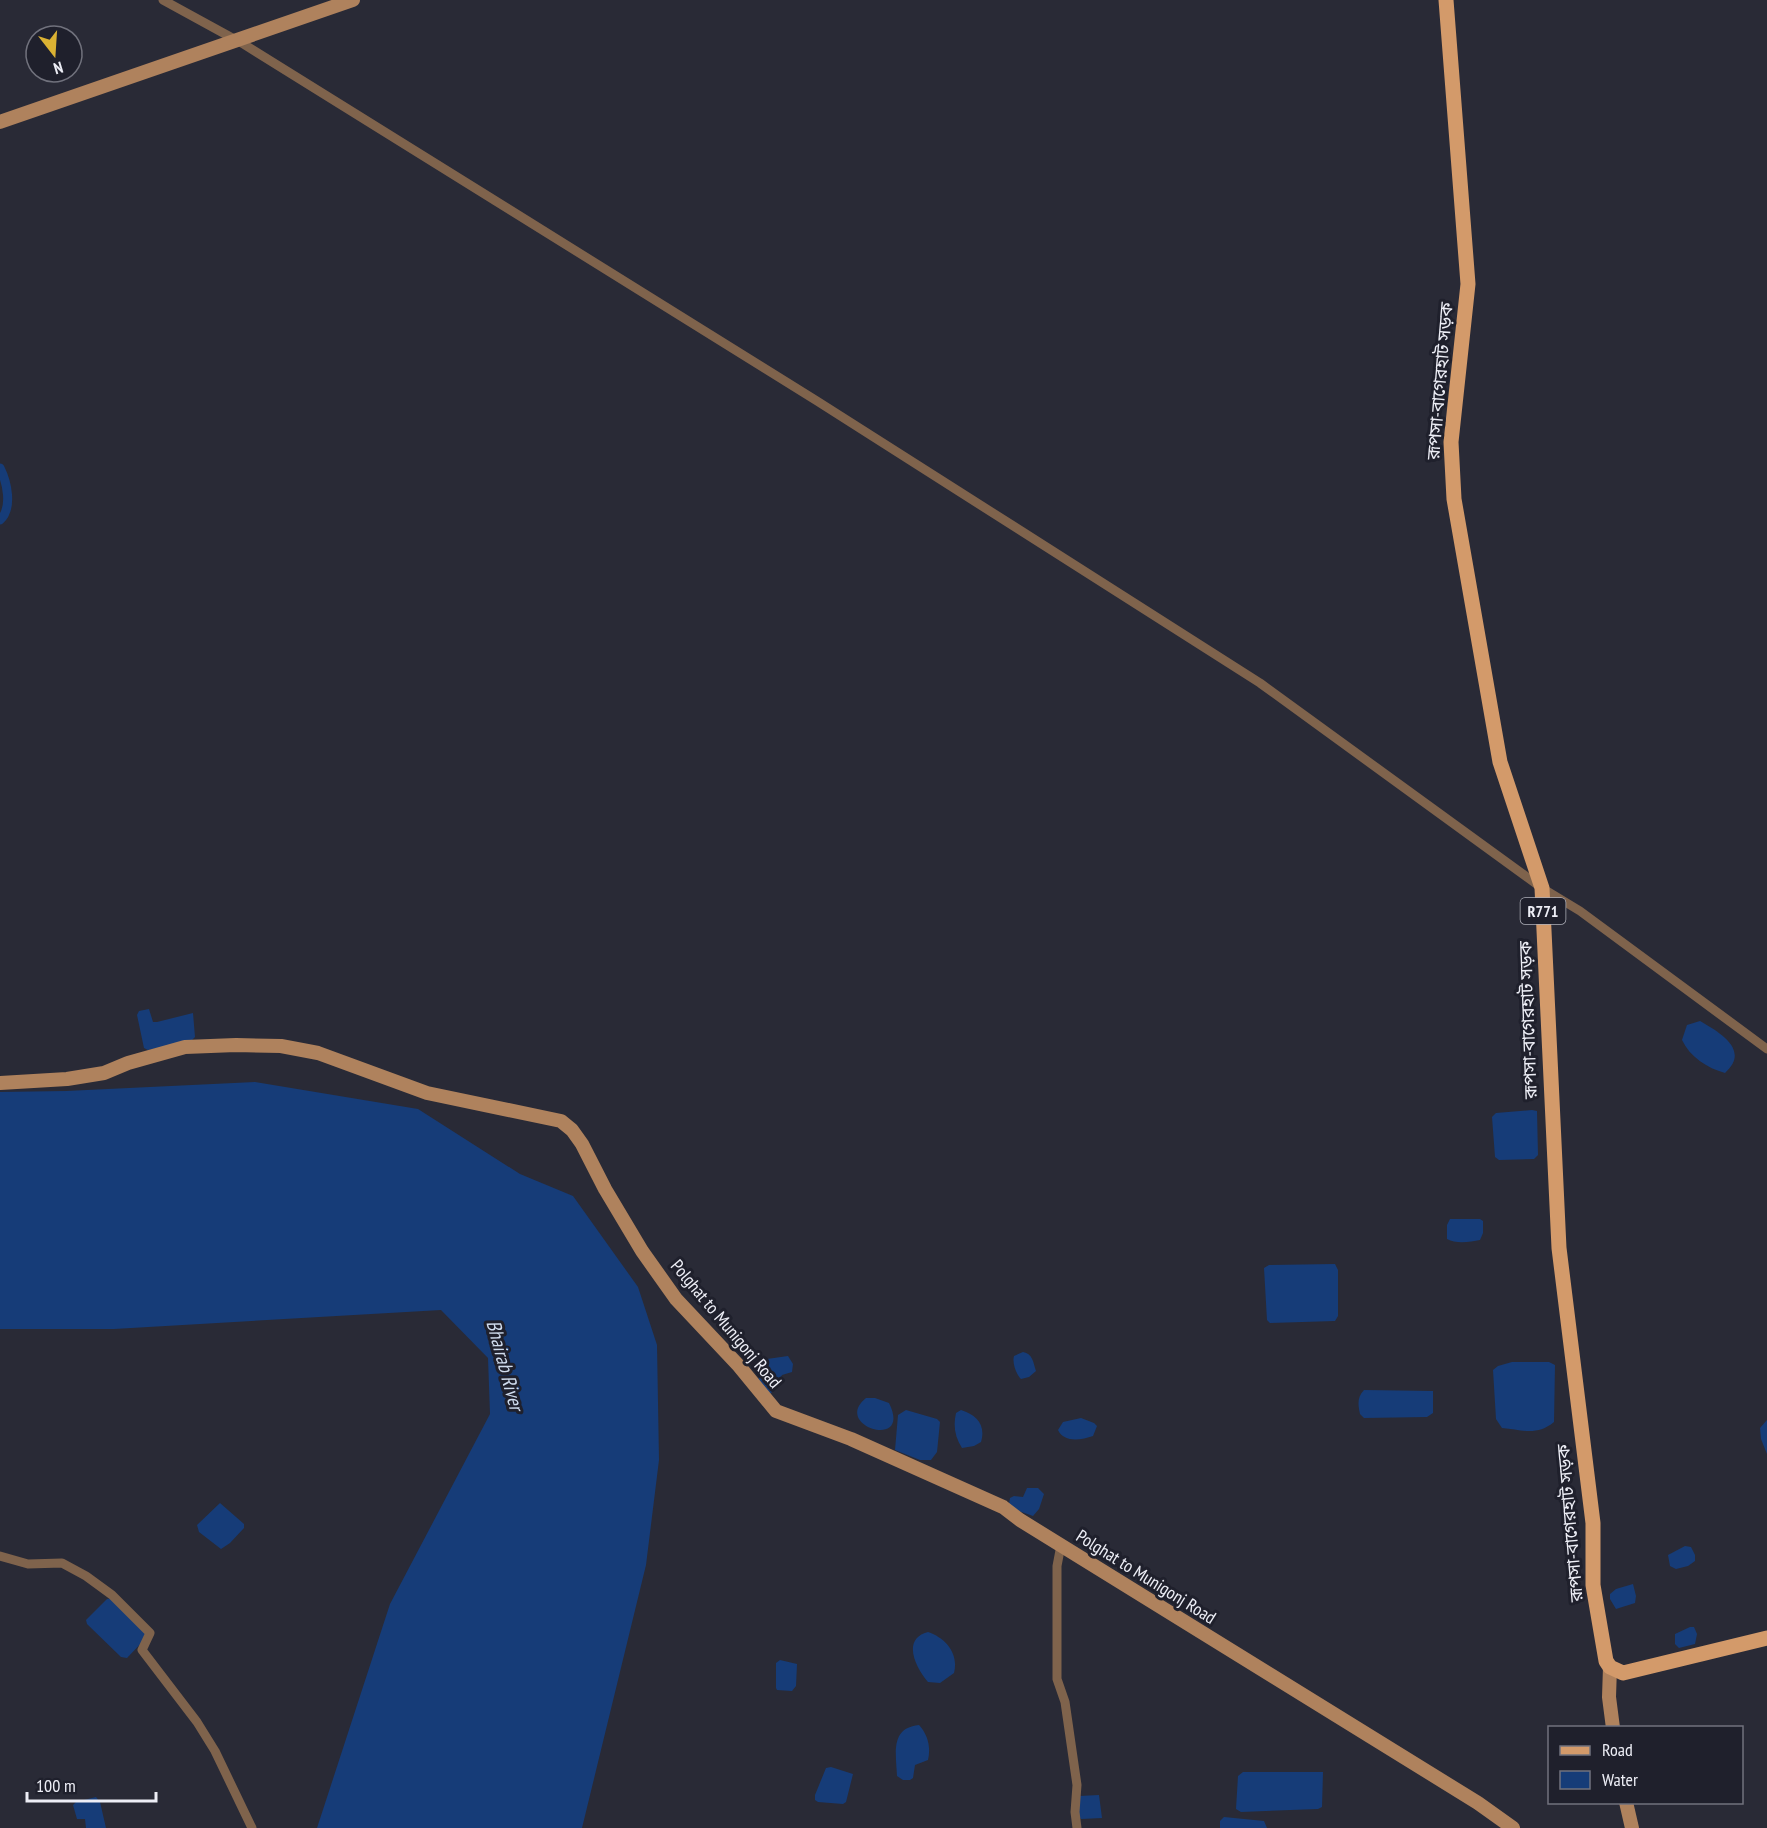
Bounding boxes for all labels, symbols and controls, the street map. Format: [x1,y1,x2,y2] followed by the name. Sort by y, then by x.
[24,24,84,84] north arrow
[51,58,65,79] text: N
[1421,301,1458,462] street label: রূপসা-বাগেরহাট সড়ক
[1520,898,1566,924] road number: R771
[1513,940,1542,1100] street label: রূপসা-বাগেরহাট সড়ক
[666,1255,787,1393] street label: Polghat to Munigonj Road
[480,1317,530,1415] water label: Bhairab River
[1551,1443,1588,1604] street label: রূপসা-বাগেরহাট সড়ক
[1072,1524,1220,1629] street label: Polghat to Munigonj Road
[1548,1726,1743,1804] legend
[1602,1738,1633,1761] text: Road
[27,1765,156,1803] scale bar
[1602,1768,1638,1791] text: Water
[36,1774,76,1797] text: 100 m

